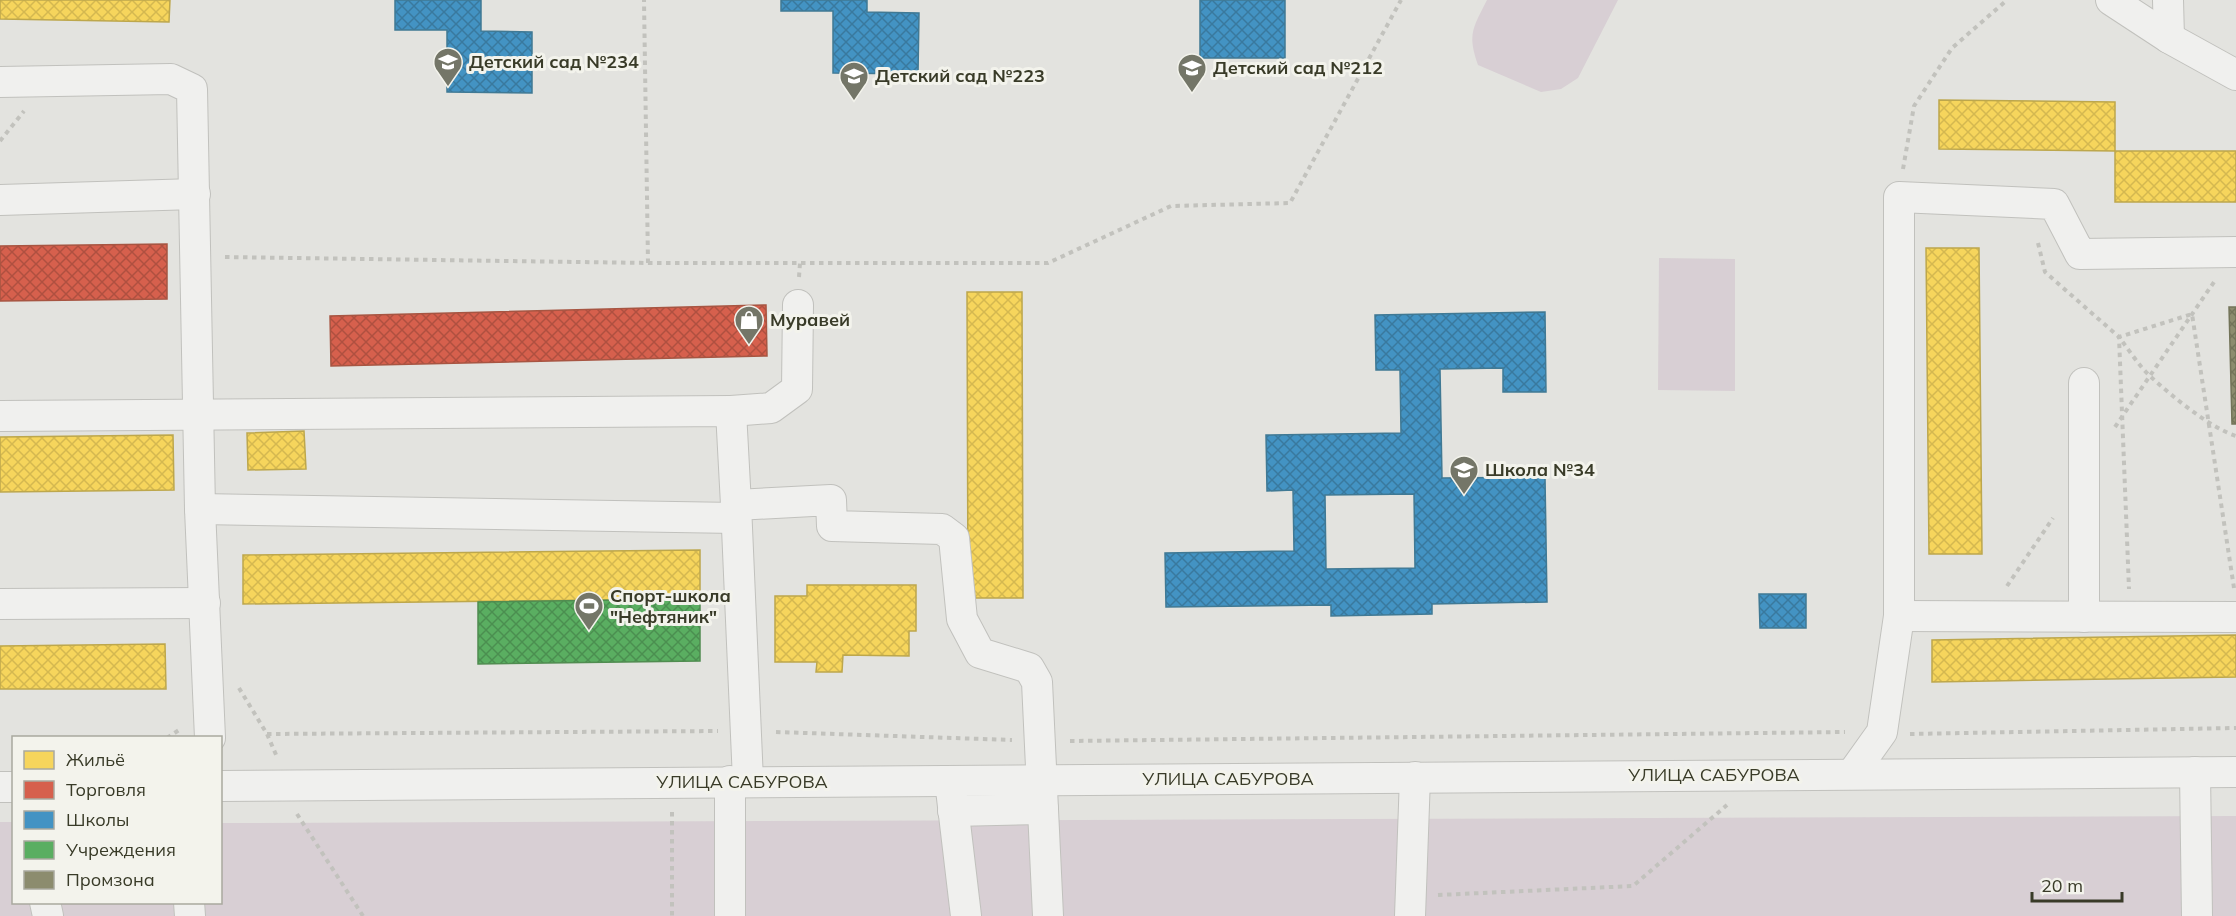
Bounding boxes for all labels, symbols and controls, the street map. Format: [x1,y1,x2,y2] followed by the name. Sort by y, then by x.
[432,46,464,88] school or university icon: Детский сад №234
[469,50,639,73] place label: Детский сад №234
[1176,52,1208,94] school or university icon: Детский сад №212
[1213,56,1383,79] place label: Детский сад №212
[838,60,870,102] school or university icon: Детский сад №223
[875,64,1045,87] place label: Детский сад №223
[733,304,765,346] shop icon: Муравей
[770,308,850,331] place label: Муравей
[1448,454,1480,496] school or university icon: Школа №34
[1485,458,1595,481] place label: Школа №34
[610,584,731,628] place label: Спорт-школа "Нефтяник"
[573,590,605,632] sports icon: Спорт-школа "Нефтяник"
[12,736,222,904] legend
[66,748,125,771] text: Жильё
[1627,763,1800,786] street label: УЛИЦА САБУРОВА
[1141,767,1314,790] street label: УЛИЦА САБУРОВА
[655,770,828,793] street label: УЛИЦА САБУРОВА
[66,778,146,801] text: Торговля
[66,808,129,831] text: Школы
[65,838,176,861] text: Учреждения
[2032,865,2122,903] scale bar
[66,868,155,891] text: Промзона
[2041,874,2083,897] text: 20 m

